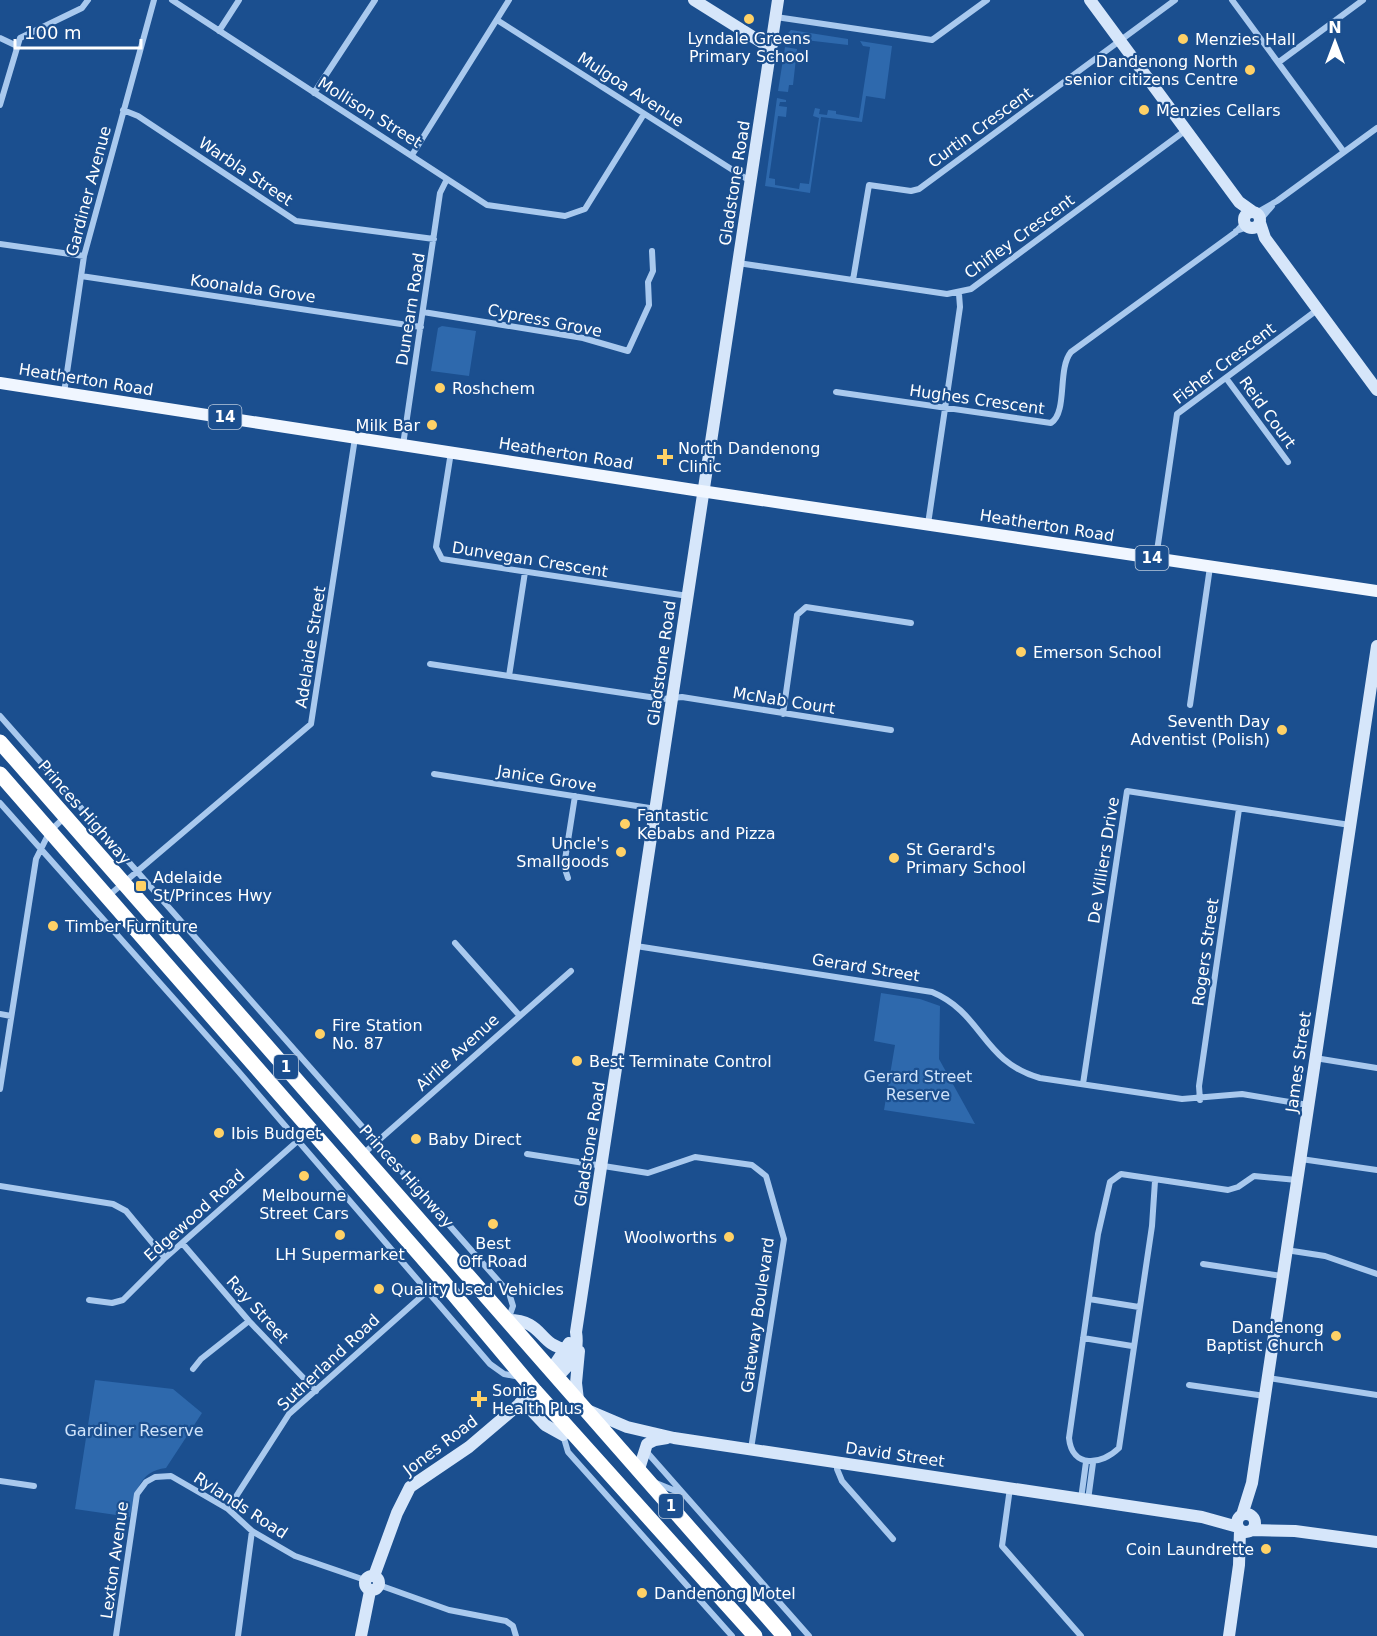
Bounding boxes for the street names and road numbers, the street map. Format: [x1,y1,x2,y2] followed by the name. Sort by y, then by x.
[574,48,687,131] street label: Mulgoa Avenue
[314,73,425,152] street label: Mollison Street
[924,83,1036,172] street label: Curtin Crescent
[715,119,754,247] street label: Gladstone Road
[62,124,115,258] street label: Gardiner Avenue
[195,133,296,210] street label: Warbla Street
[961,190,1078,283] street label: Chifley Crescent
[392,251,429,367] street label: Dunearn Road
[189,270,317,307] street label: Koonalda Grove
[486,300,604,341] street label: Cypress Grove
[1169,319,1279,408] street label: Fisher Crescent
[17,359,155,400] street label: Heatherton Road
[1235,373,1300,452] street label: Reid Court
[908,381,1046,418] street label: Hughes Crescent
[208,405,242,429] road number: 14
[497,433,635,474] street label: Heatherton Road
[978,505,1116,546] street label: Heatherton Road
[451,538,609,581] street label: Dunvegan Crescent
[1136,546,1168,570] road number: 14
[291,585,330,709] street label: Adelaide Street
[643,599,680,727] street label: Gladstone Road
[731,683,837,718] street label: McNab Court
[34,756,135,868] street label: Princes Highway
[495,761,598,796] street label: Janice Grove
[1084,795,1123,925] street label: De Villiers Drive
[1189,897,1222,1007] street label: Rogers Street
[811,950,921,985] street label: Gerard Street
[412,1010,503,1095] street label: Airlie Avenue
[1282,1010,1315,1115] street label: James Street
[274,1055,298,1079] road number: 1
[570,1080,609,1208] street label: Gladstone Road
[355,1121,458,1232] street label: Princes Highway
[140,1165,248,1265] street label: Edgewood Road
[737,1236,778,1394] street label: Gateway Boulevard
[223,1272,293,1347] street label: Ray Street
[273,1310,383,1415] street label: Sutherland Road
[399,1411,481,1480] street label: Jones Road
[844,1438,946,1471] street label: David Street
[190,1468,291,1543] street label: Rylands Road
[659,1494,683,1518] road number: 1
[97,1500,132,1620] street label: Lexton Avenue

